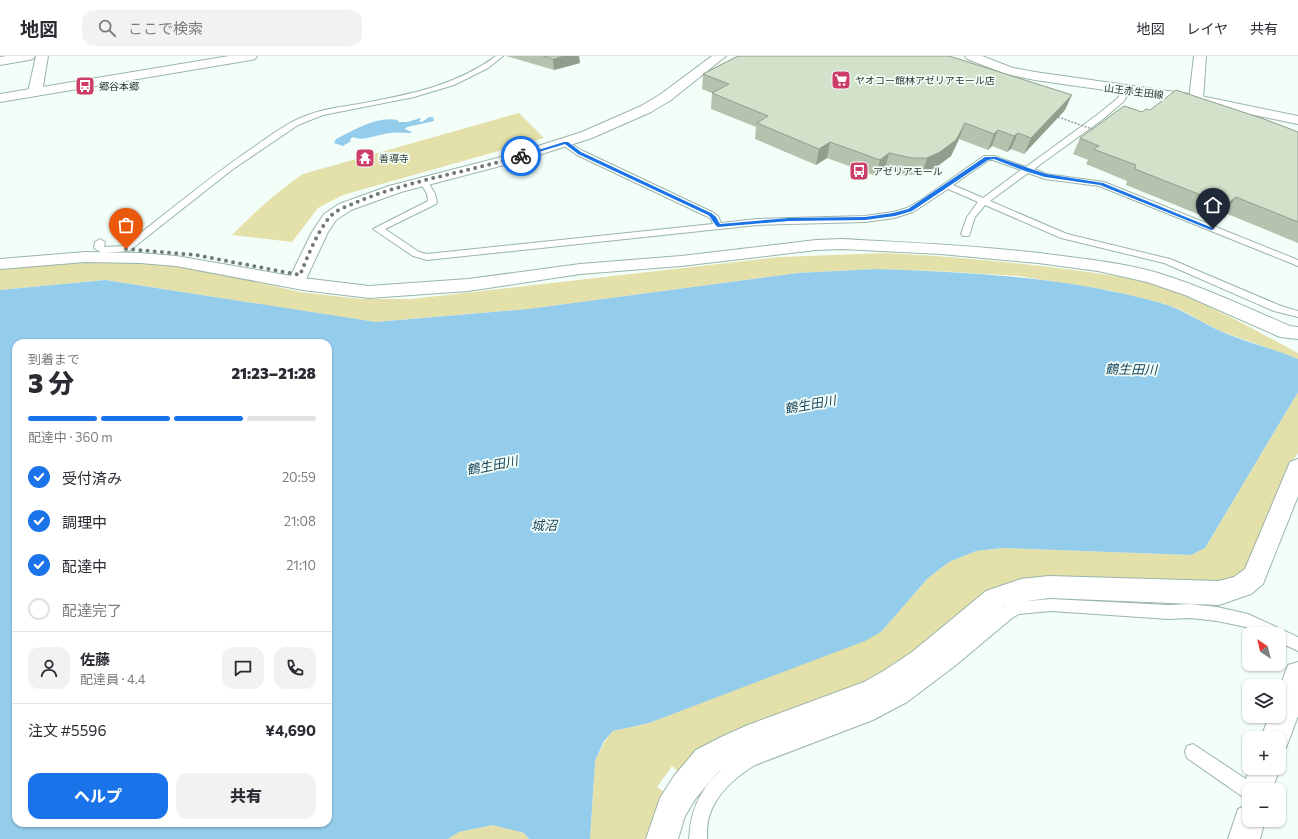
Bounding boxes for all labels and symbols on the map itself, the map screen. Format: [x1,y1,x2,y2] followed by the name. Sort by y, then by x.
[830,69,852,91] supermarket icon: ヤオコー館林アゼリアモール店
[855,74,995,86] place label: ヤオコー館林アゼリアモール店
[74,75,96,97] bus stop icon: 郷谷本郷
[99,80,139,92] place label: 郷谷本郷
[1103,81,1165,101] street label: 山王赤生田線
[501,136,541,176] courier
[354,147,376,169] temple icon: 善導寺
[379,152,409,164] place label: 善導寺
[848,160,870,182] bus stop icon: アゼリアモール
[873,165,943,177] place label: アゼリアモール
[1196,188,1230,229] pin
[109,208,143,249] pin
[1105,361,1159,377] water label: 鶴生田川
[783,391,839,416] water label: 鶴生田川
[465,452,521,478] water label: 鶴生田川
[531,517,559,533] water label: 城沼
[1242,627,1286,671] north arrow

